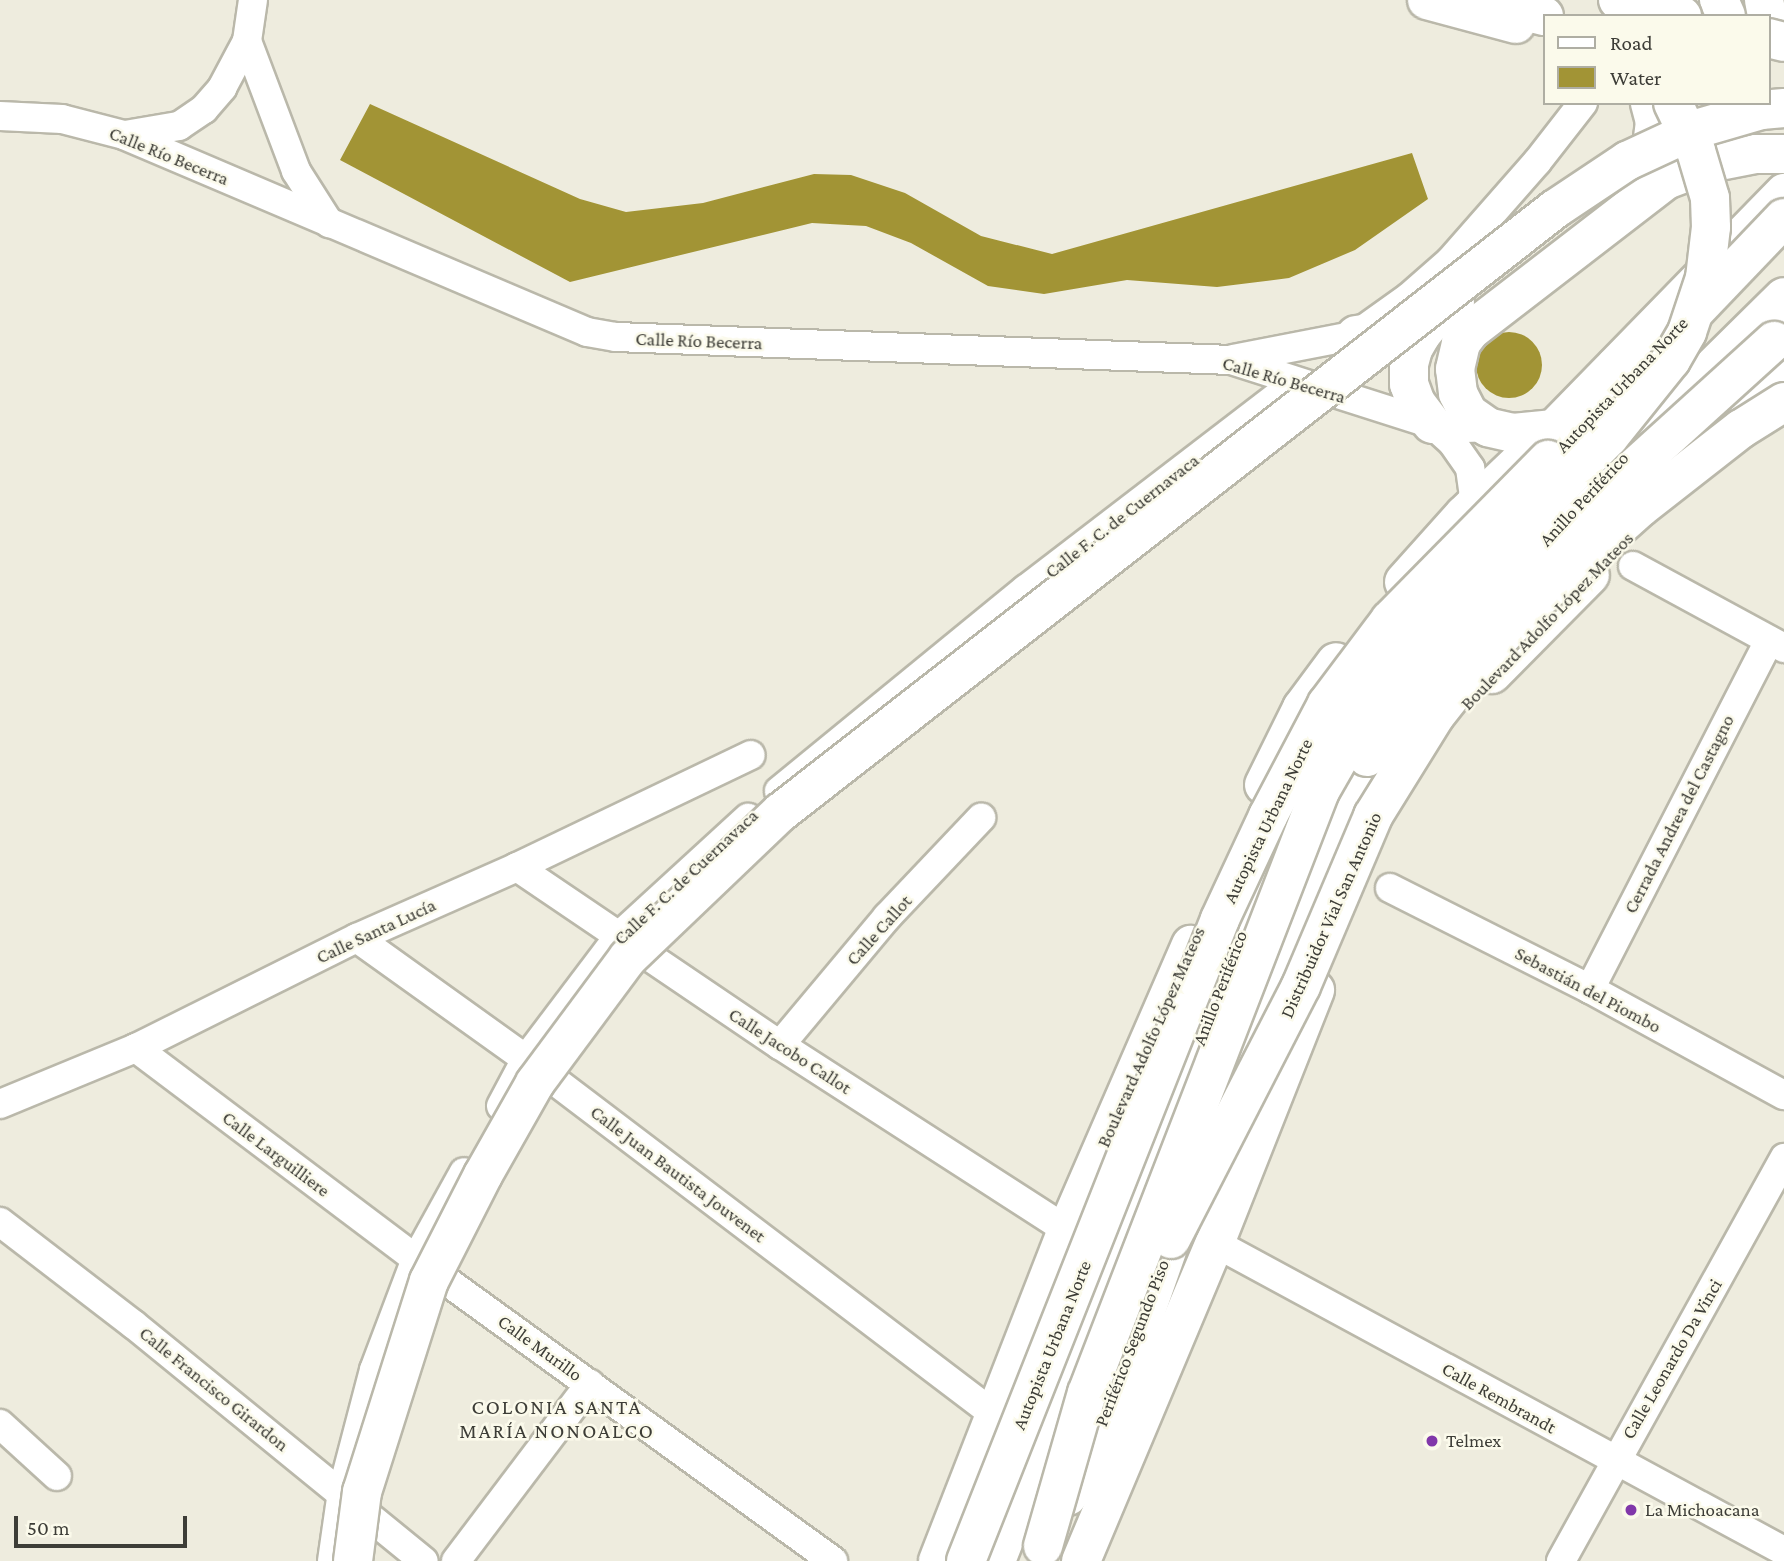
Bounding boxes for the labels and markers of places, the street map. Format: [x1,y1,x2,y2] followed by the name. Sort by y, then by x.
[1446,1430,1501,1452] place label: Telmex
[1424,1433,1440,1449] marker: Telmex
[1645,1499,1759,1521] place label: La Michoacana
[1623,1502,1639,1518] marker: La Michoacana

